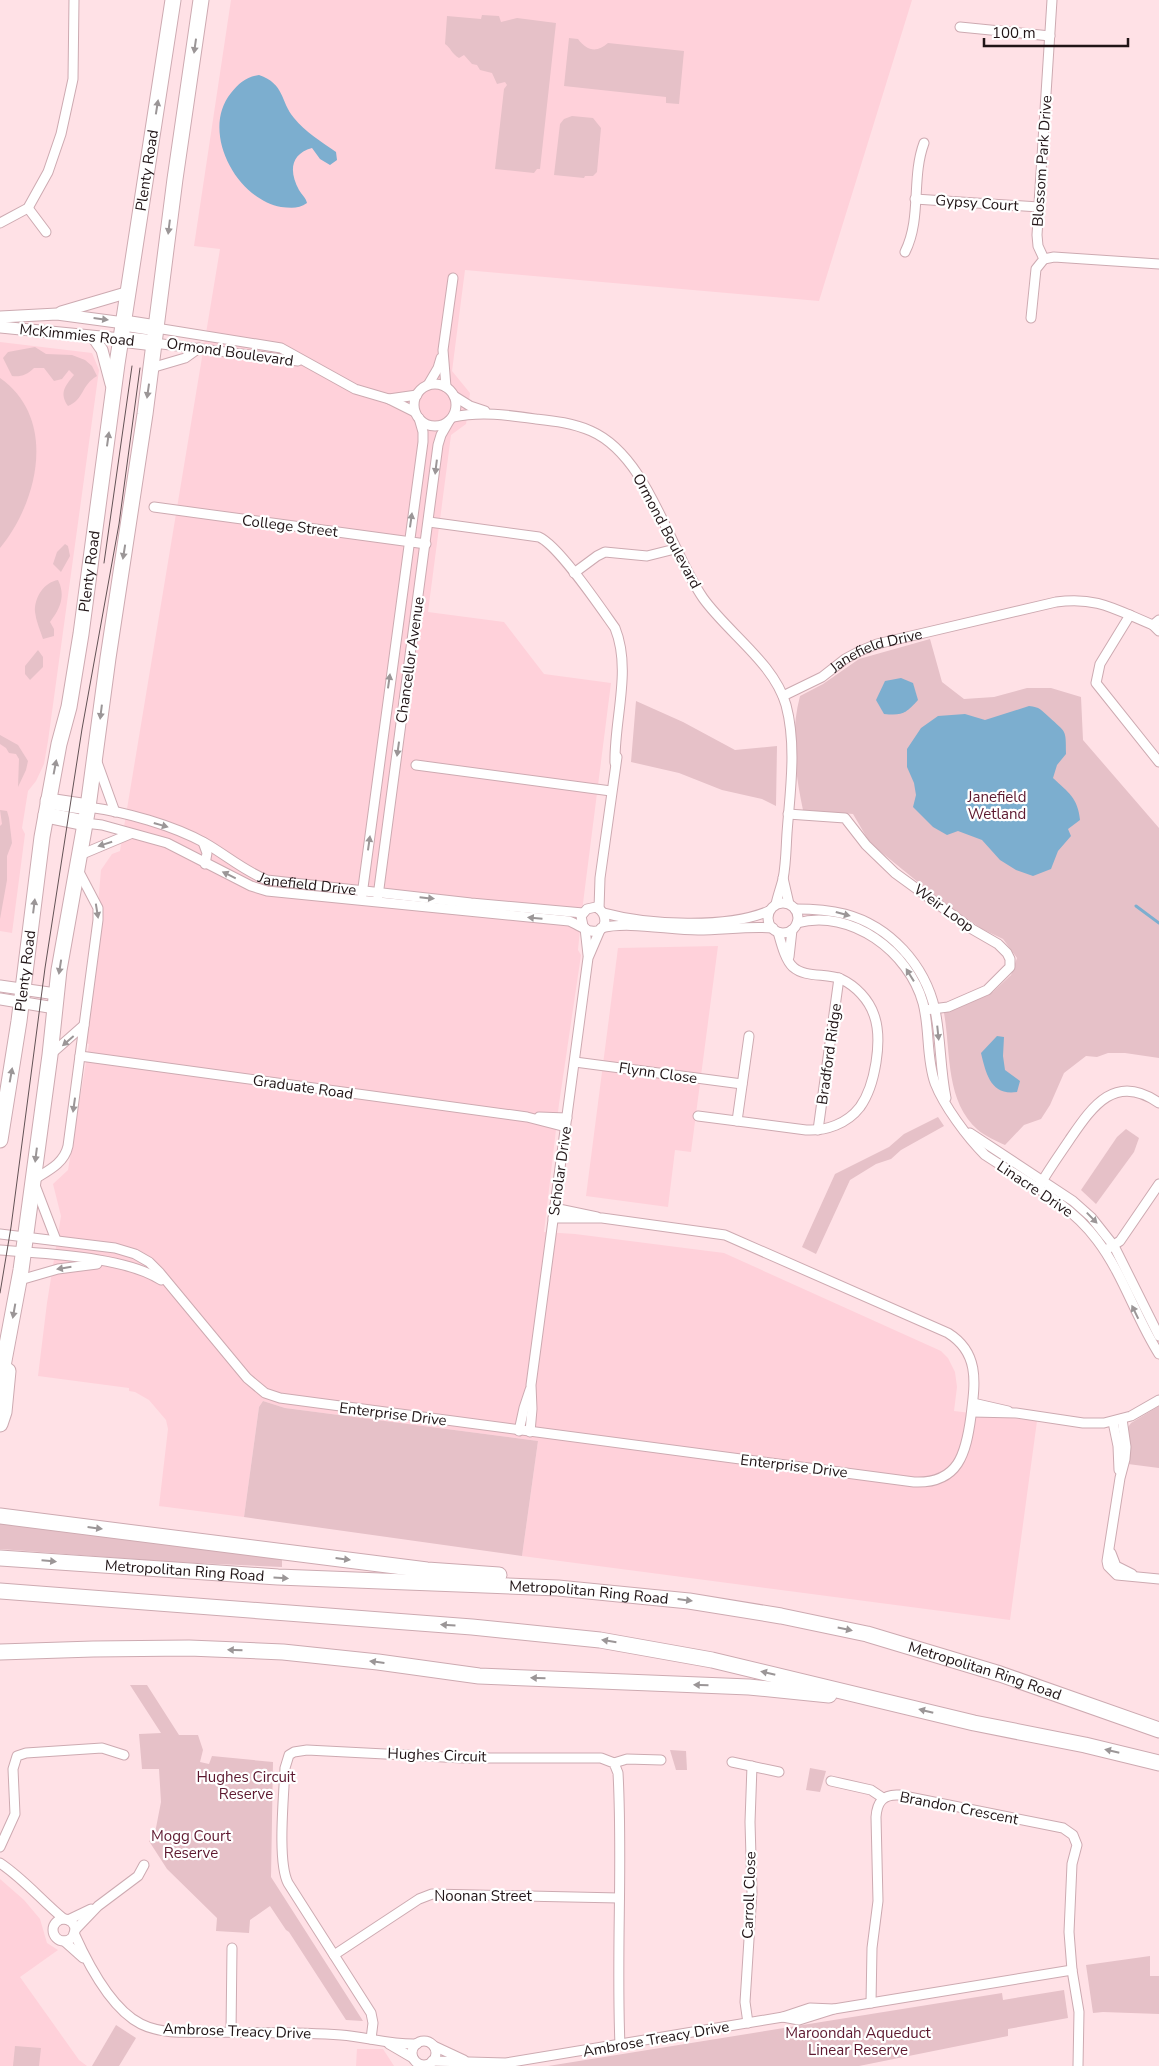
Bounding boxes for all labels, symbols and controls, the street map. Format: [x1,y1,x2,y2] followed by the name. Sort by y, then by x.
[984,15,1128,47] scale bar
[992,23,1036,43] text: 100 m
[190,38,198,54] one-way arrow
[1027,95,1057,227] street label: Blossom Park Drive
[153,99,161,115] one-way arrow
[131,128,163,213] street label: Plenty Road
[935,190,1020,216] street label: Gypsy Court
[165,220,173,236] one-way arrow
[93,315,109,323] one-way arrow
[18,319,136,351] street label: McKimmies Road
[165,333,295,371] street label: Ormond Boulevard
[144,383,152,399] one-way arrow
[104,430,112,446] one-way arrow
[432,459,440,475] one-way arrow
[628,470,706,592] street label: Ormond Boulevard
[241,510,340,542] street label: College Street
[408,512,416,528] one-way arrow
[74,529,105,613] street label: Plenty Road
[120,544,128,560] one-way arrow
[391,596,429,724] street label: Chancellor Avenue
[825,624,924,678] street label: Janefield Drive
[386,673,394,689] one-way arrow
[96,705,104,721] one-way arrow
[393,742,401,758] one-way arrow
[51,759,59,775] one-way arrow
[967,787,1026,824] park label: Janefield Wetland
[154,822,169,830] one-way arrow
[365,834,373,850] one-way arrow
[97,841,112,849] one-way arrow
[254,867,357,900] street label: Janefield Drive
[222,871,236,879] one-way arrow
[910,879,978,937] street label: Weir Loop
[420,894,436,902] one-way arrow
[30,898,38,914] one-way arrow
[93,904,101,920] one-way arrow
[836,910,851,918] one-way arrow
[526,914,542,922] one-way arrow
[10,929,40,1013] street label: Plenty Road
[56,960,64,976] one-way arrow
[906,968,915,981] one-way arrow
[812,1002,846,1106] street label: Bradford Ridge
[934,1025,942,1041] one-way arrow
[62,1035,74,1047] one-way arrow
[617,1058,699,1088] street label: Flynn Close
[7,1067,15,1083] one-way arrow
[252,1070,354,1104] street label: Graduate Road
[69,1097,77,1113] one-way arrow
[544,1125,576,1217] street label: Scholar Drive
[32,1148,40,1164] one-way arrow
[993,1156,1077,1222] street label: Linacre Drive
[1086,1212,1098,1224] one-way arrow
[56,1264,72,1272] one-way arrow
[10,1303,18,1319] one-way arrow
[1131,1304,1140,1319] one-way arrow
[338,1397,448,1431] street label: Enterprise Drive
[739,1449,849,1483] street label: Enterprise Drive
[87,1524,103,1532] one-way arrow
[104,1555,265,1586] street label: Metropolitan Ring Road
[335,1556,351,1564] one-way arrow
[41,1557,57,1565] one-way arrow
[273,1574,289,1582] one-way arrow
[509,1576,670,1609] street label: Metropolitan Ring Road
[677,1596,693,1604] one-way arrow
[439,1621,455,1629] one-way arrow
[837,1625,852,1633] one-way arrow
[601,1637,617,1645] one-way arrow
[906,1637,1064,1705] street label: Metropolitan Ring Road
[227,1646,243,1654] one-way arrow
[368,1658,384,1666] one-way arrow
[761,1669,776,1677] one-way arrow
[530,1674,546,1682] one-way arrow
[692,1681,708,1689] one-way arrow
[919,1707,934,1715] one-way arrow
[387,1743,488,1767] street label: Hughes Circuit
[1104,1747,1119,1755] one-way arrow
[196,1767,296,1804] park label: Hughes Circuit Reserve
[898,1787,1021,1829] street label: Brandon Crescent
[151,1826,232,1863] park label: Mogg Court Reserve
[737,1851,761,1939] street label: Carroll Close
[434,1886,533,1906] street label: Noonan Street
[581,2016,731,2062] street label: Ambrose Treacy Drive
[162,2018,312,2044] street label: Ambrose Treacy Drive
[785,2023,932,2060] park label: Maroondah Aqueduct Linear Reserve

